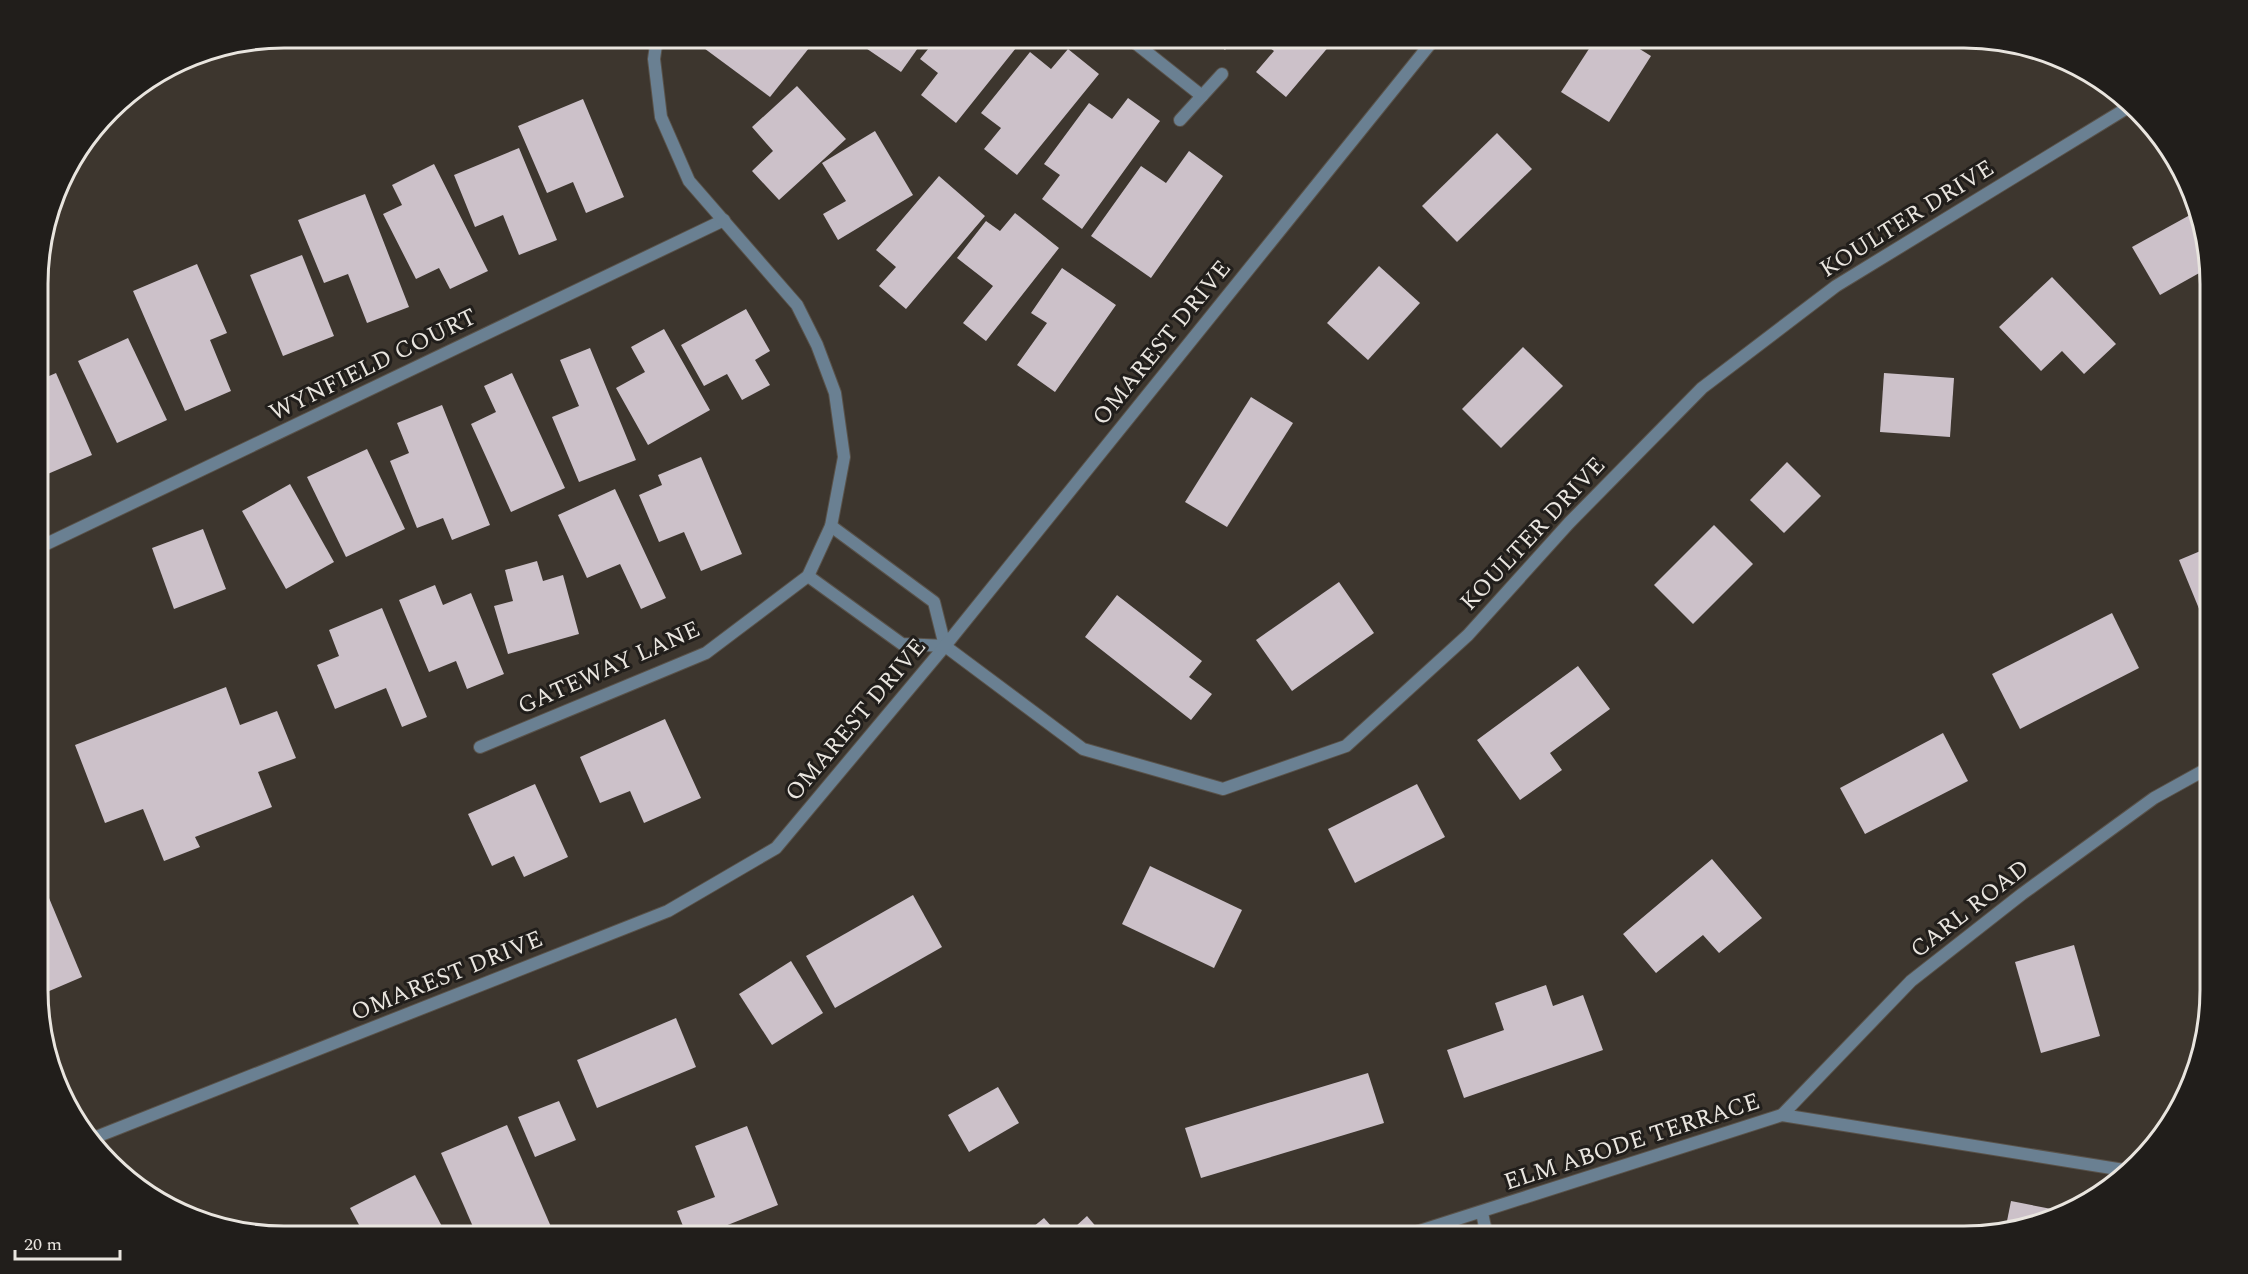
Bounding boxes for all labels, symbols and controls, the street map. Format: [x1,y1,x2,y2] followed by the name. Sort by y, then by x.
[1813,151,2001,287] street label: KOULTER DRIVE
[1084,252,1240,434] street label: OMAREST DRIVE
[263,299,483,431] street label: WYNFIELD COURT
[1452,449,1614,619] street label: KOULTER DRIVE
[512,612,706,724] street label: GATEWAY LANE
[777,630,935,810] street label: OMAREST DRIVE
[1903,851,2037,967] street label: CARL ROAD
[346,921,548,1031] street label: OMAREST DRIVE
[1499,1084,1765,1200] street label: ELM ABODE TERRACE
[15,1223,120,1261] scale bar
[24,1231,62,1258] text: 20 m

